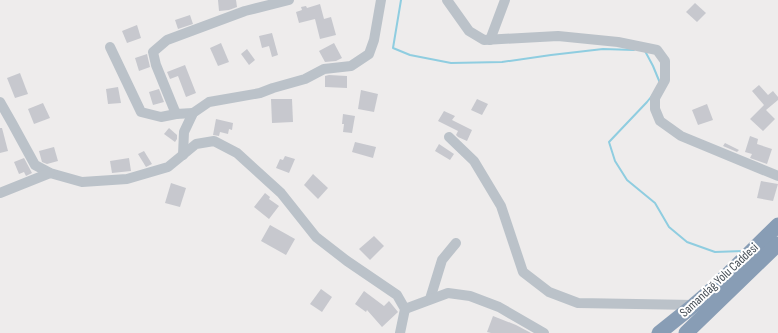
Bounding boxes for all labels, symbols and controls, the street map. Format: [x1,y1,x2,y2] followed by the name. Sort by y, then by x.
[676,240,762,320] street label: Samandağ Yolu Caddesi

